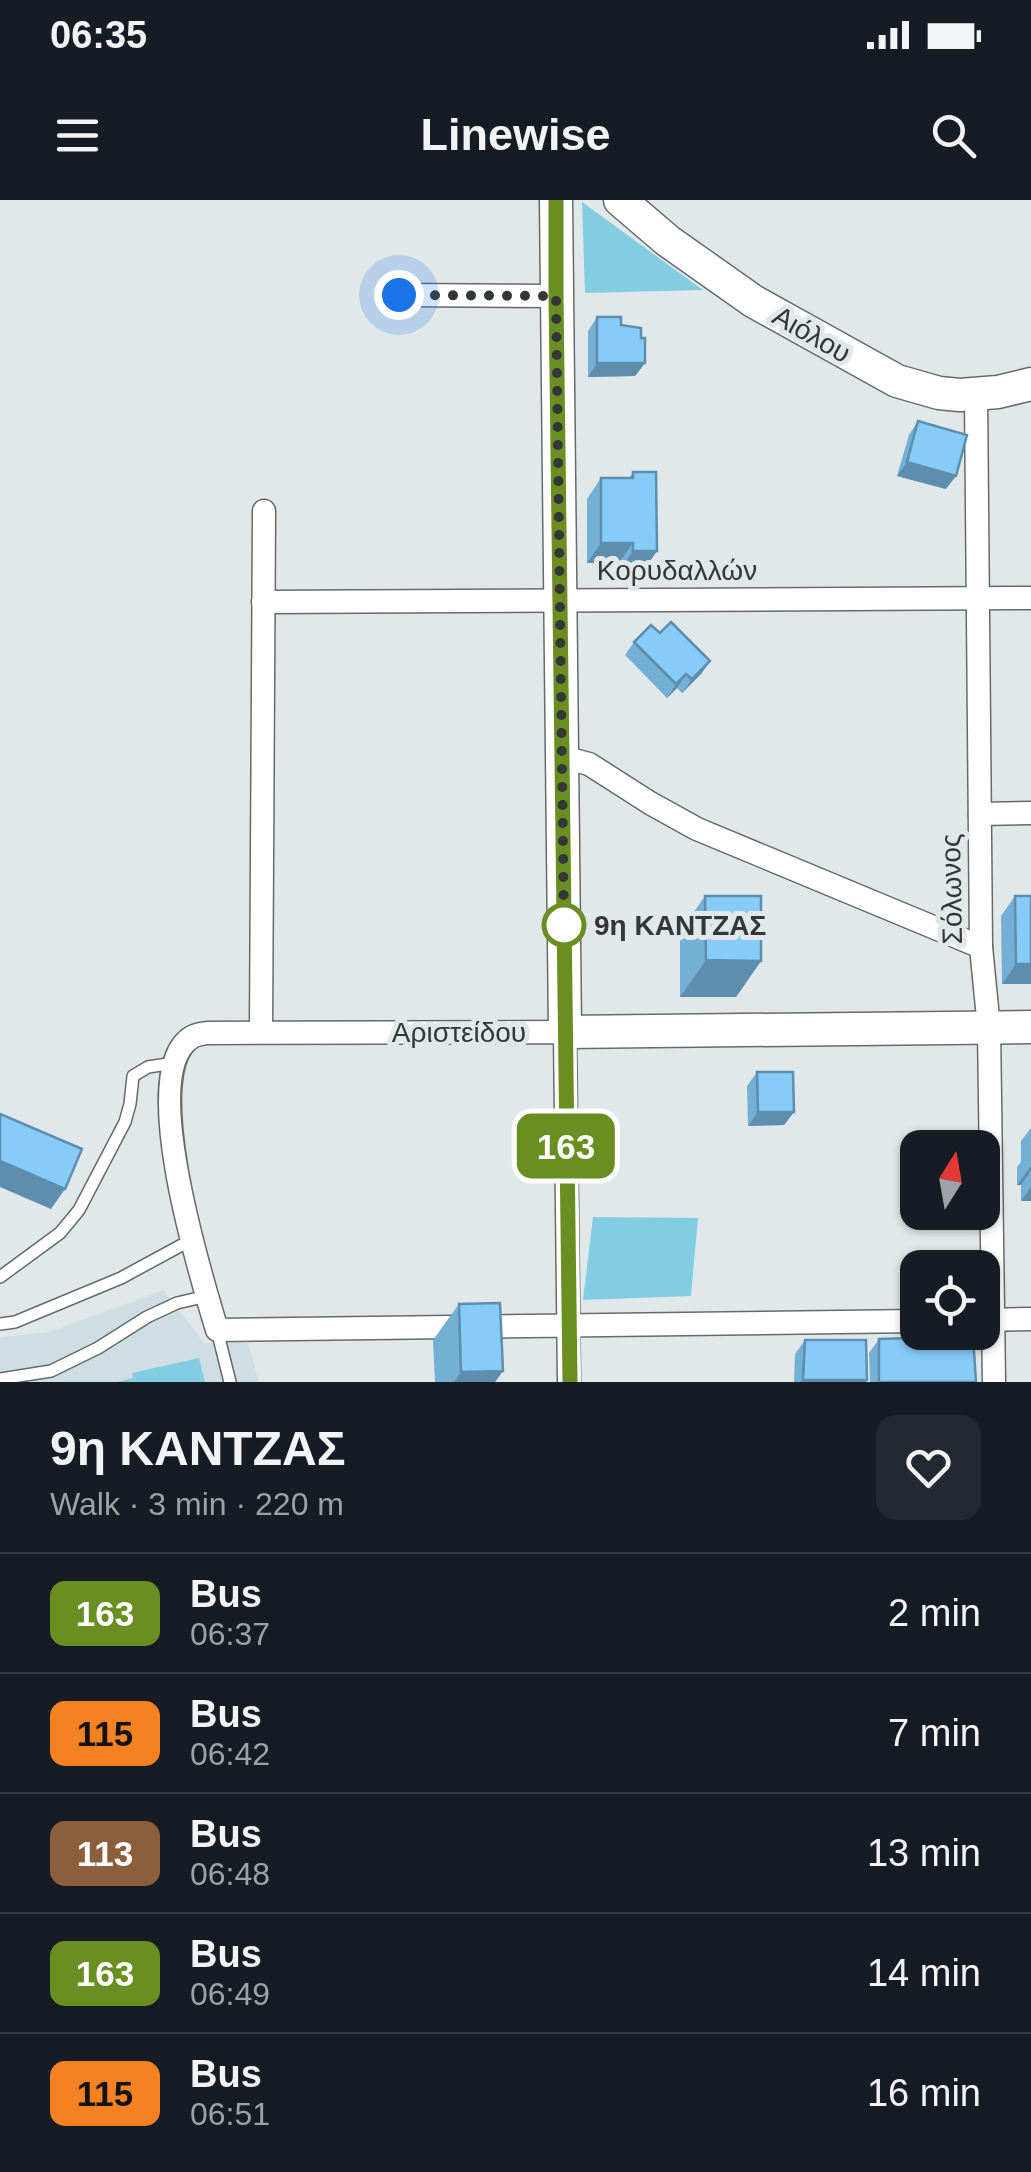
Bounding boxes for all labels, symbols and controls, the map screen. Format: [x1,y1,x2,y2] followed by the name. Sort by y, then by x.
[50,14,147,56] text: 06:35
[50,108,105,163] icon: menu
[926,108,981,163] icon: search
[420,109,611,160] text: Linewise
[374,270,424,320] your location
[767,300,856,369] street label: Αιόλου
[597,555,757,586] street label: Κορυδαλλών
[935,833,968,945] street label: Σόλωνος
[543,904,585,946] marker: 9η ΚΑΝΤΖΑΣ
[594,910,766,941] place label: 9η ΚΑΝΤΖΑΣ
[392,1017,526,1048] street label: Αριστείδου
[508,1114,624,1178] line badge: 163
[537,1127,595,1166] text: 163
[900,1130,1000,1230] north arrow
[900,1130,1000,1350] map controls
[900,1250,1000,1350] button: locate
[876,1415,981,1520] button: heart
[50,1422,345,1475] text: 9η ΚΑΝΤΖΑΣ
[50,1486,344,1522] text: Walk · 3 min · 220 m
[190,1573,262,1615] text: Bus
[888,1592,981,1634] text: 2 min
[76,1594,134,1633] text: 163
[190,1616,270,1652] text: 06:37
[190,1693,262,1735] text: Bus
[888,1712,981,1754] text: 7 min
[77,1714,133,1753] text: 115
[190,1736,270,1772] text: 06:42
[190,1813,262,1855] text: Bus
[867,1832,981,1874] text: 13 min
[77,1834,133,1873] text: 113
[190,1856,270,1892] text: 06:48
[190,1933,262,1975] text: Bus
[867,1952,981,1994] text: 14 min
[76,1954,134,1993] text: 163
[190,1976,270,2012] text: 06:49
[190,2053,262,2095] text: Bus
[867,2072,981,2114] text: 16 min
[77,2074,133,2113] text: 115
[190,2096,270,2132] text: 06:51

